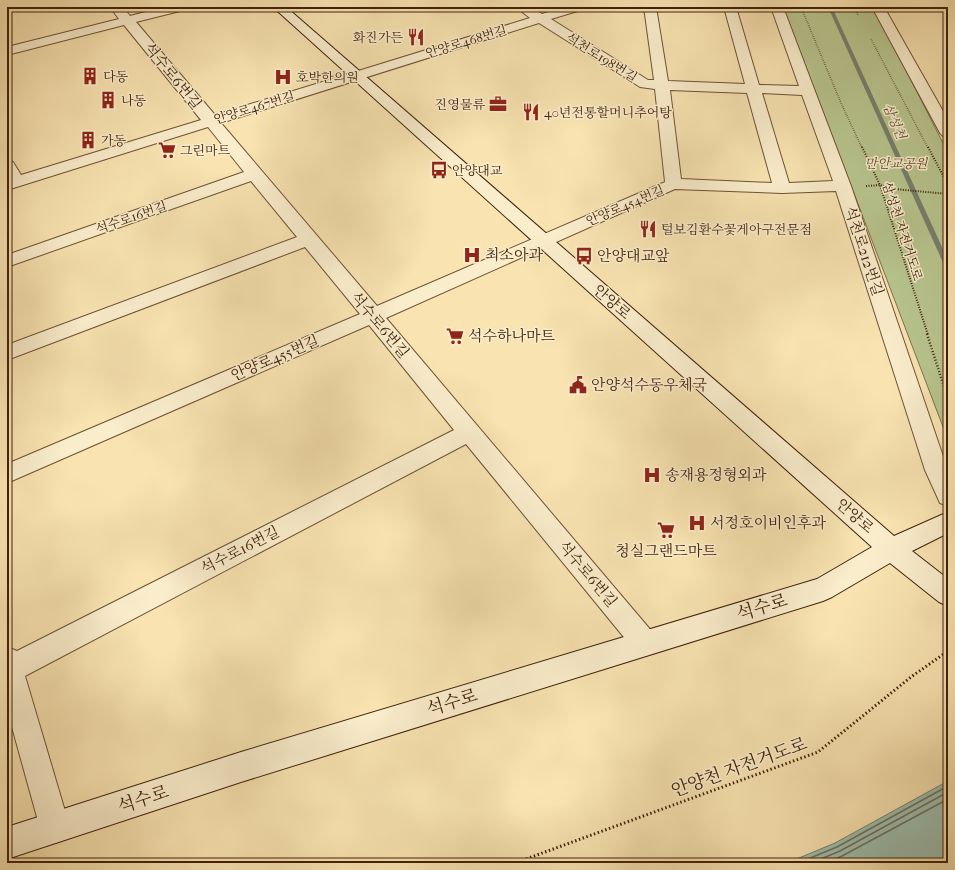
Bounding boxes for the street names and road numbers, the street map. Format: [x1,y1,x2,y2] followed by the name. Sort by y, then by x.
[424,22,509,61] street label: 안양로468번길
[564,30,640,85] street label: 석천로198번길
[141,39,205,113] street label: 석수로6번길
[212,88,296,127] street label: 안양로467번길
[879,180,926,283] street label: 삼성천 자전거도로
[584,182,667,229] street label: 안양로454번길
[94,198,169,237] street label: 석수로16번길
[841,204,887,298] street label: 석천로212번길
[590,281,635,323] street label: 안양로
[347,288,413,362] street label: 석수로6번길
[228,331,322,385] street label: 안양로455번길
[833,495,878,537] street label: 안양로
[198,522,282,578] street label: 석수로16번길
[555,537,621,611] street label: 석수로6번길
[734,590,790,625] street label: 석수로
[424,685,480,720] street label: 석수로
[668,733,810,802] street label: 안양천 자전거도로
[115,781,171,818] street label: 석수로

